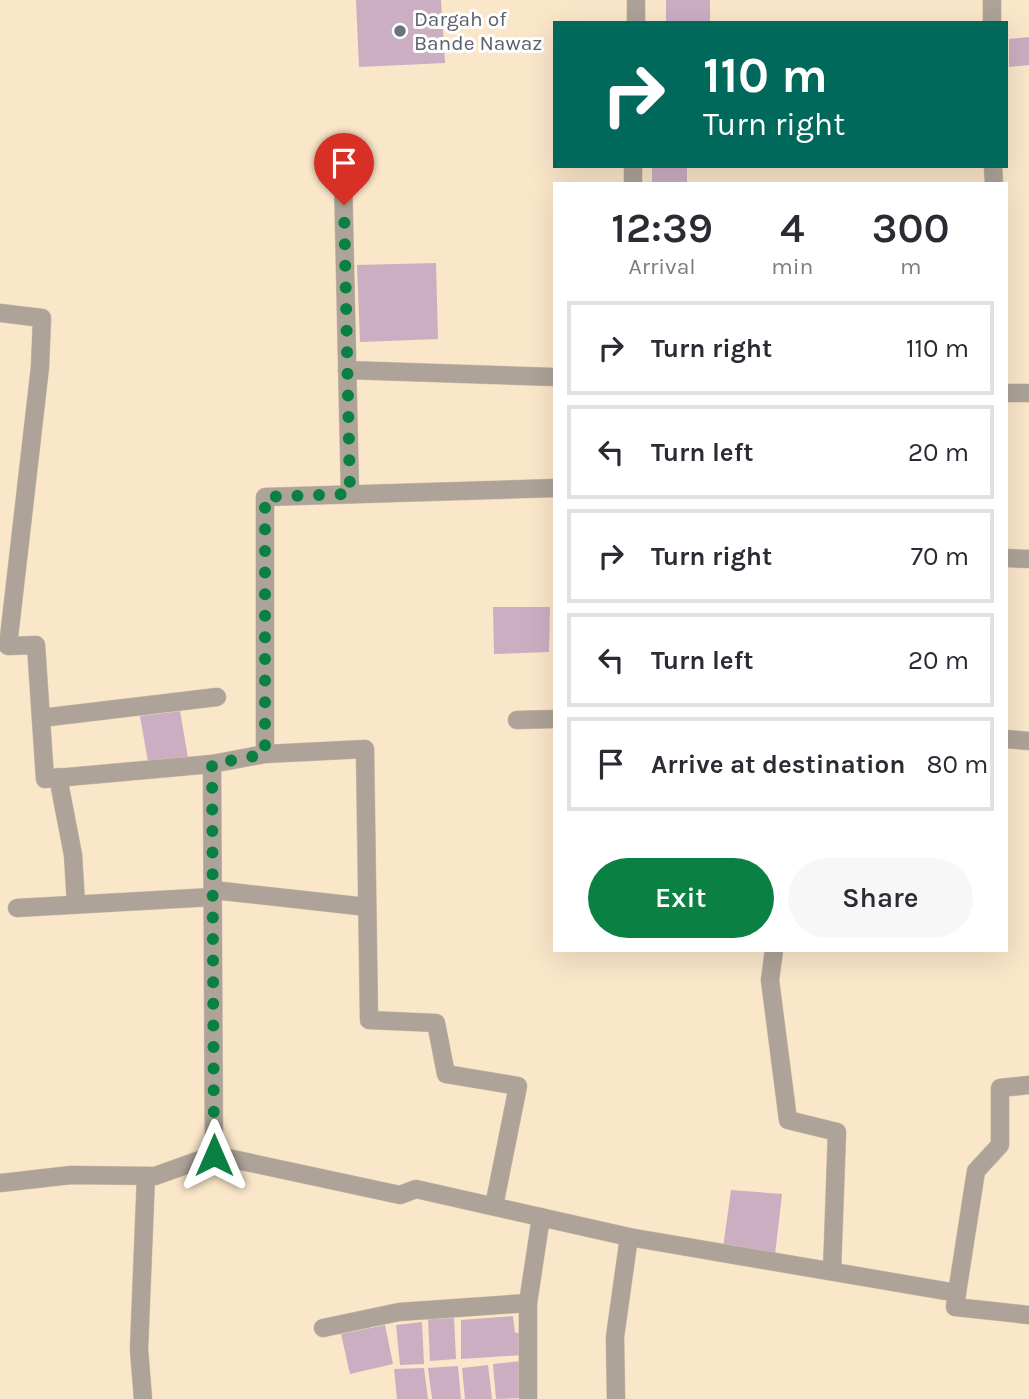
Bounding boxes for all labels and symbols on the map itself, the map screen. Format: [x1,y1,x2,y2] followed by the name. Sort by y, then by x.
[414,7,542,55] place label: Dargah of Bande Nawaz
[392,23,408,39] marker: Dargah of Bande Nawaz
[314,133,374,205] pin
[177,1118,251,1192] position arrow

